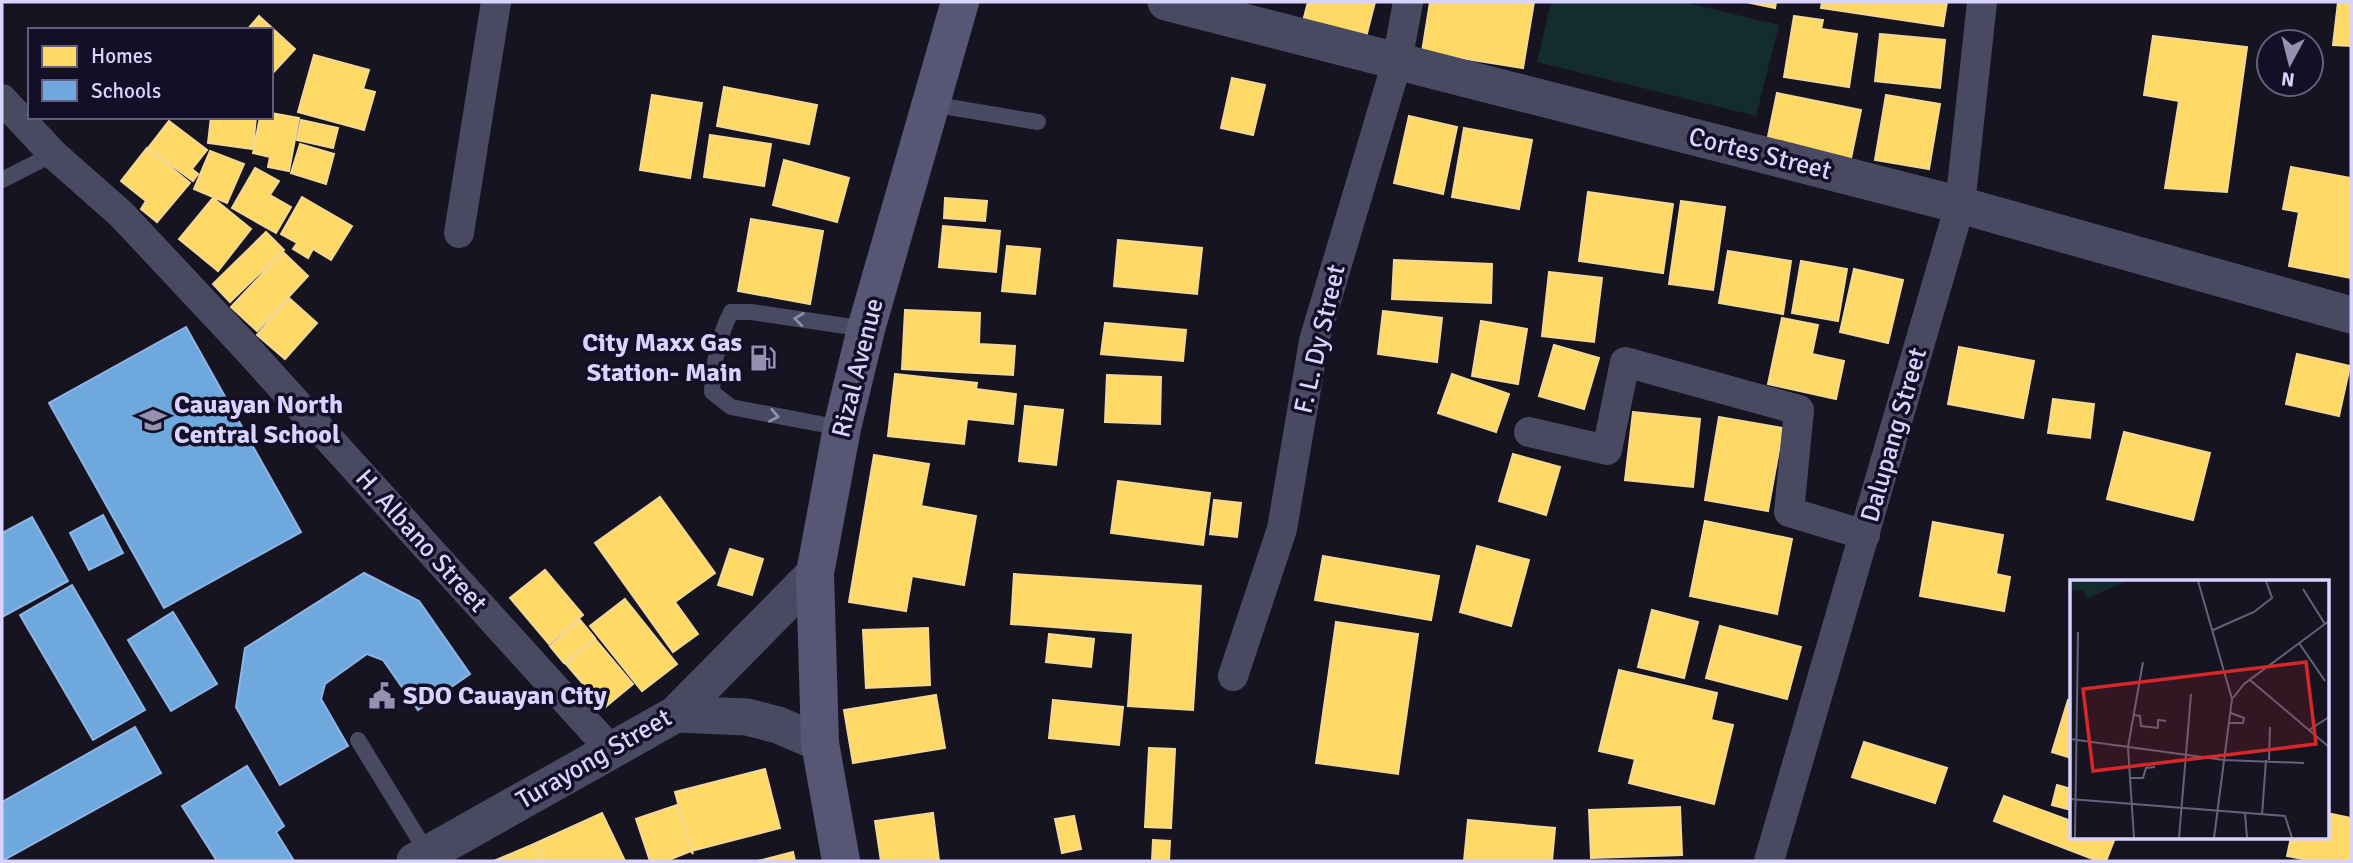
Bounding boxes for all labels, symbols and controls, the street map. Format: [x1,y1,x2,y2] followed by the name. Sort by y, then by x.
[28,28,273,119] legend
[2255,28,2325,98] north arrow
[91,43,153,69] text: Homes
[2280,66,2296,92] text: N
[91,78,161,104] text: Schools
[1685,121,1835,187] street label: Cortes Street
[1287,261,1353,417] street label: F. L. Dy Street
[825,295,891,441] street label: Rizal Avenue
[793,312,804,327] one-way arrow
[582,327,742,389] place label: City Maxx Gas Station- Main
[748,343,778,373] fuel station icon: City Maxx Gas Station- Main
[1854,344,1934,526] street label: Dalupang Street
[174,389,343,451] place label: Cauayan North Central School
[138,405,168,435] school or university icon: Cauayan North Central School
[768,407,780,422] one-way arrow
[348,463,494,619] street label: H. Albano Street
[2070,580,2328,838] inset map
[403,680,607,712] place label: SDO Cauayan City
[367,681,397,711] public building icon: SDO Cauayan City
[511,702,677,816] street label: Turayong Street

